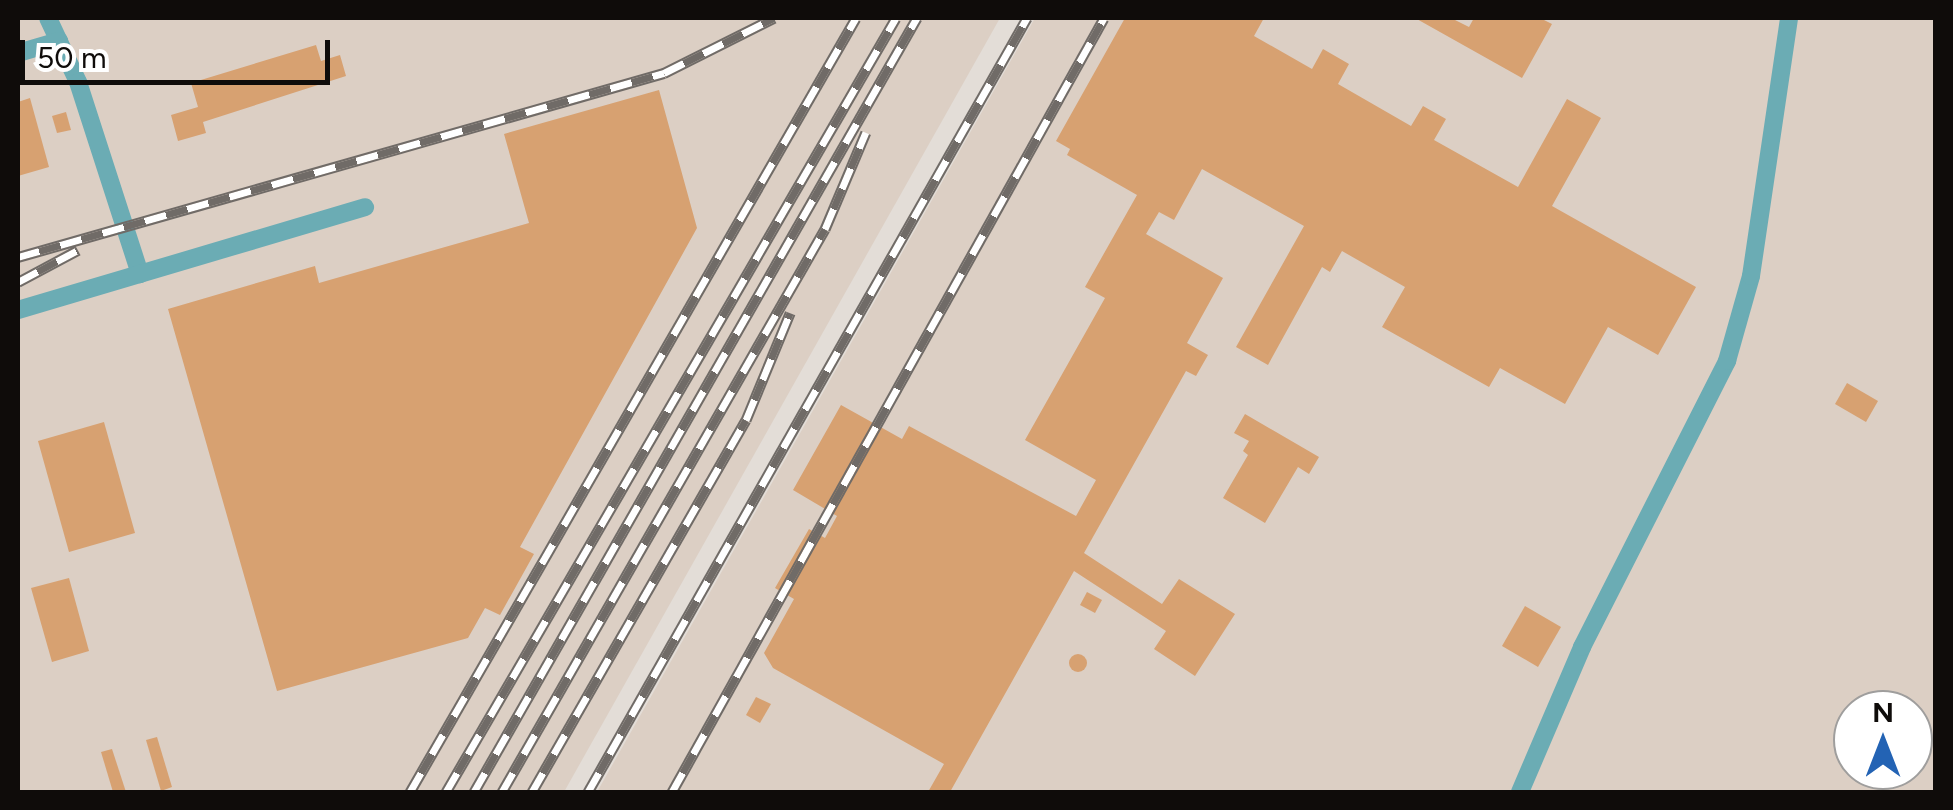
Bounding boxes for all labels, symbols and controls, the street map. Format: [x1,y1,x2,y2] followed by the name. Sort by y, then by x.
[25,20,335,82] scale bar
[37,39,106,76] text: 50 m
[1833,690,1933,790] north arrow
[1872,695,1894,729] text: N

